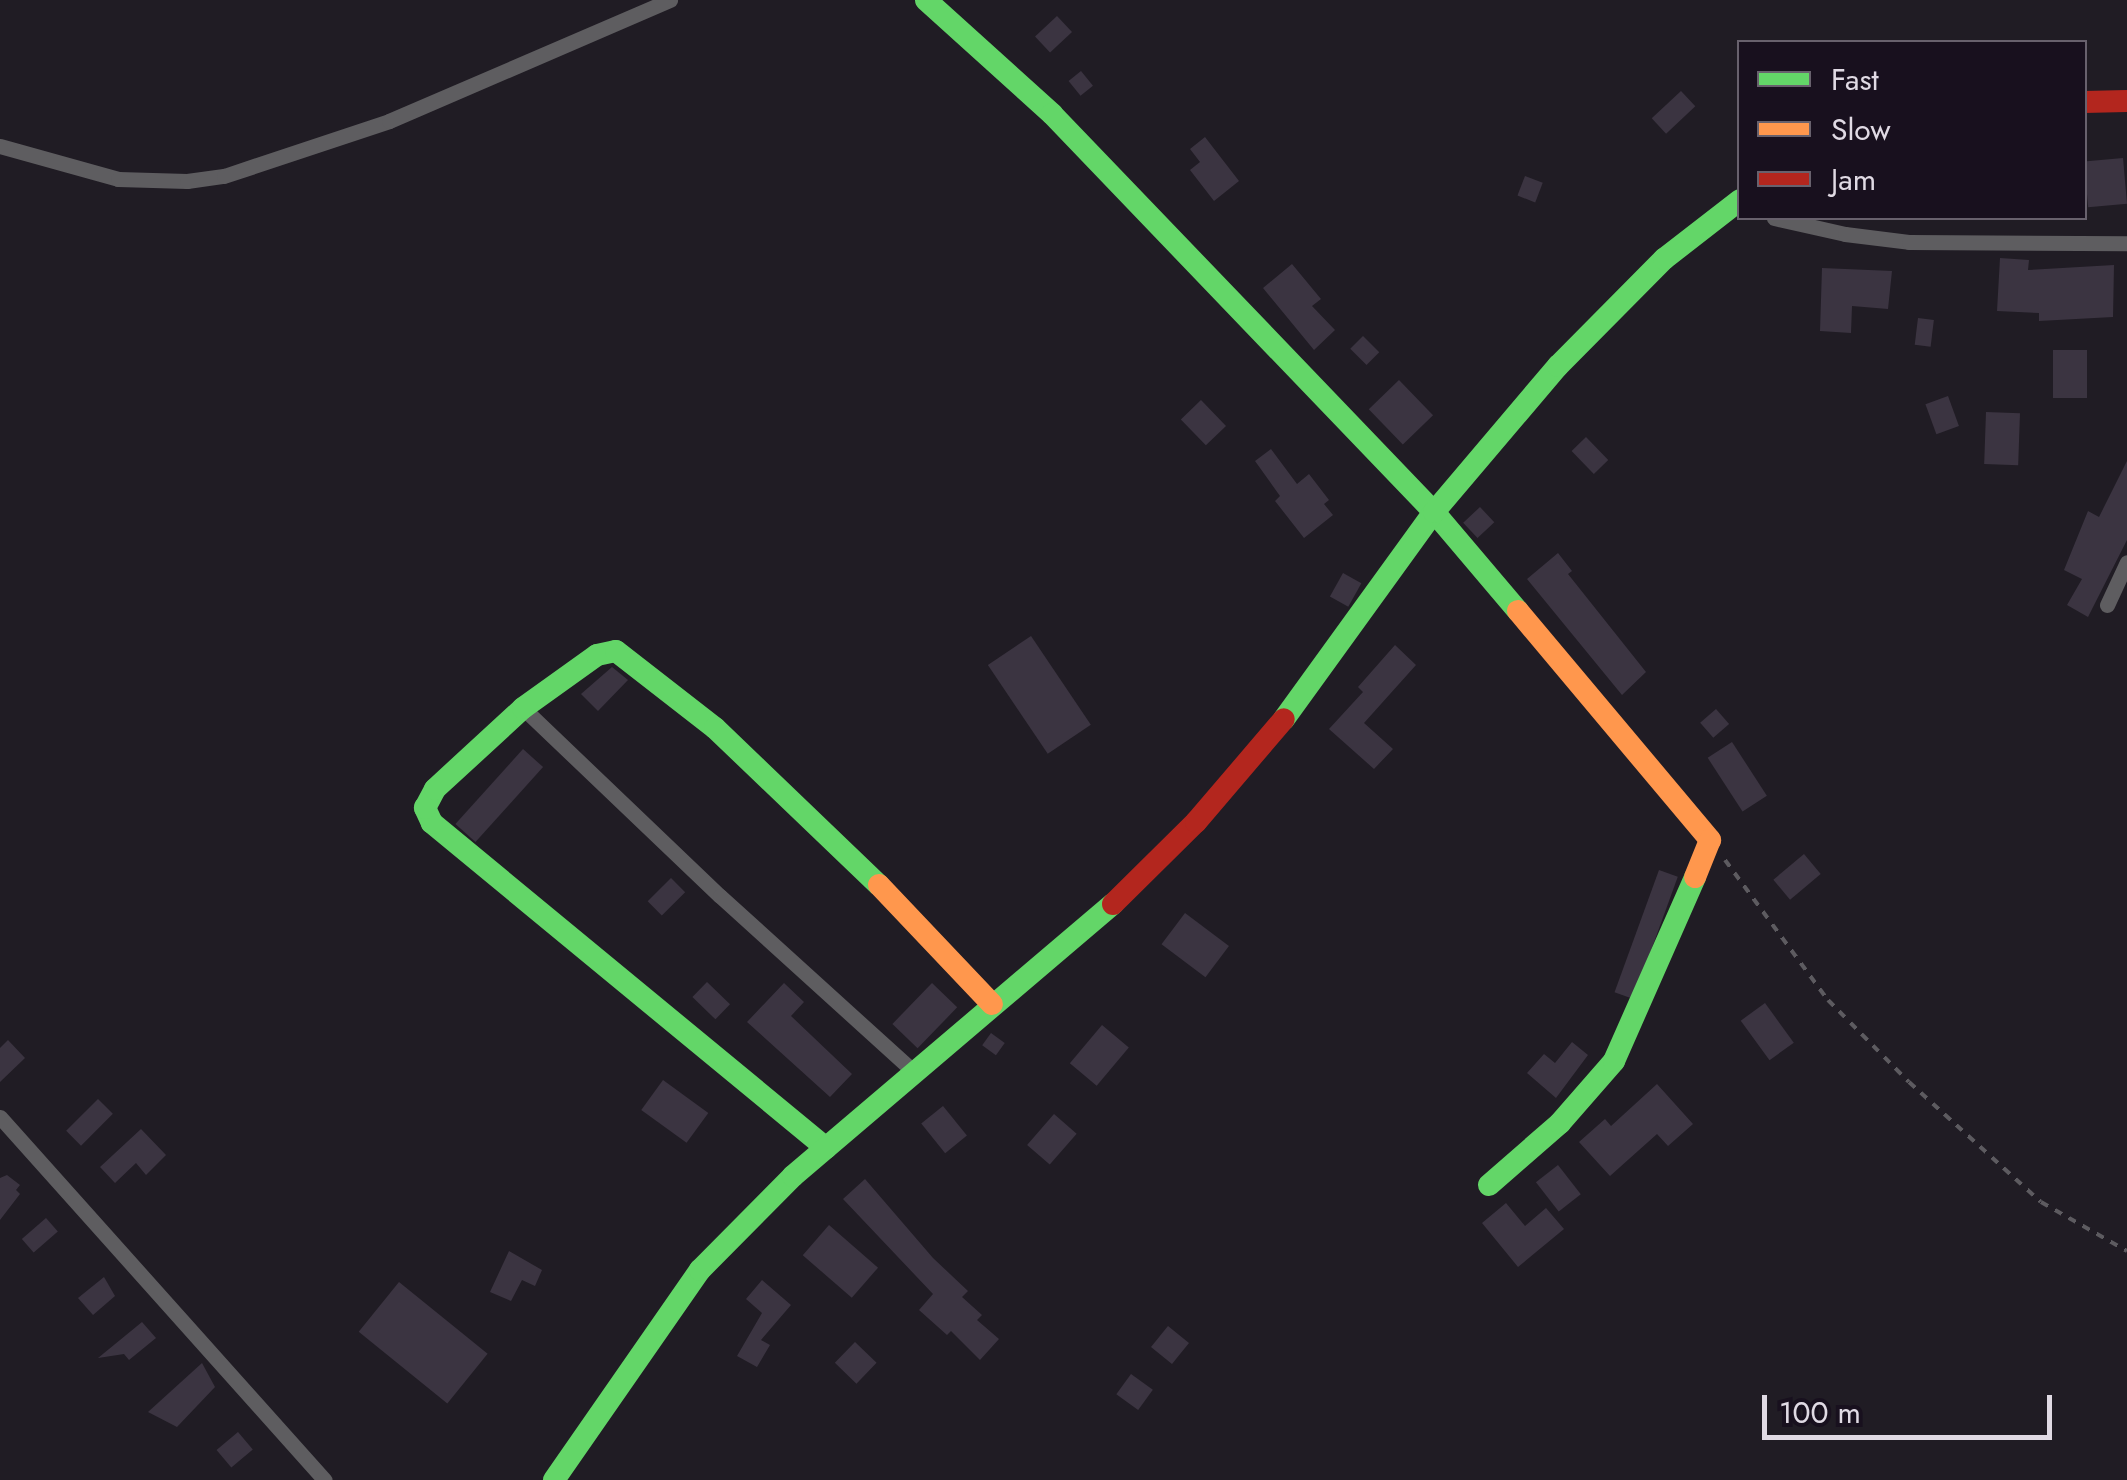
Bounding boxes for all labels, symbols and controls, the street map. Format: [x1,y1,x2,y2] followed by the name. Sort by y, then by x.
[1737,40,2087,220] legend
[1831,58,1879,101] text: Fast
[1831,108,1891,151] text: Slow
[1831,158,1876,201] text: Jam
[1767,1375,2057,1437] scale bar
[1779,1391,1861,1434] text: 100 m

